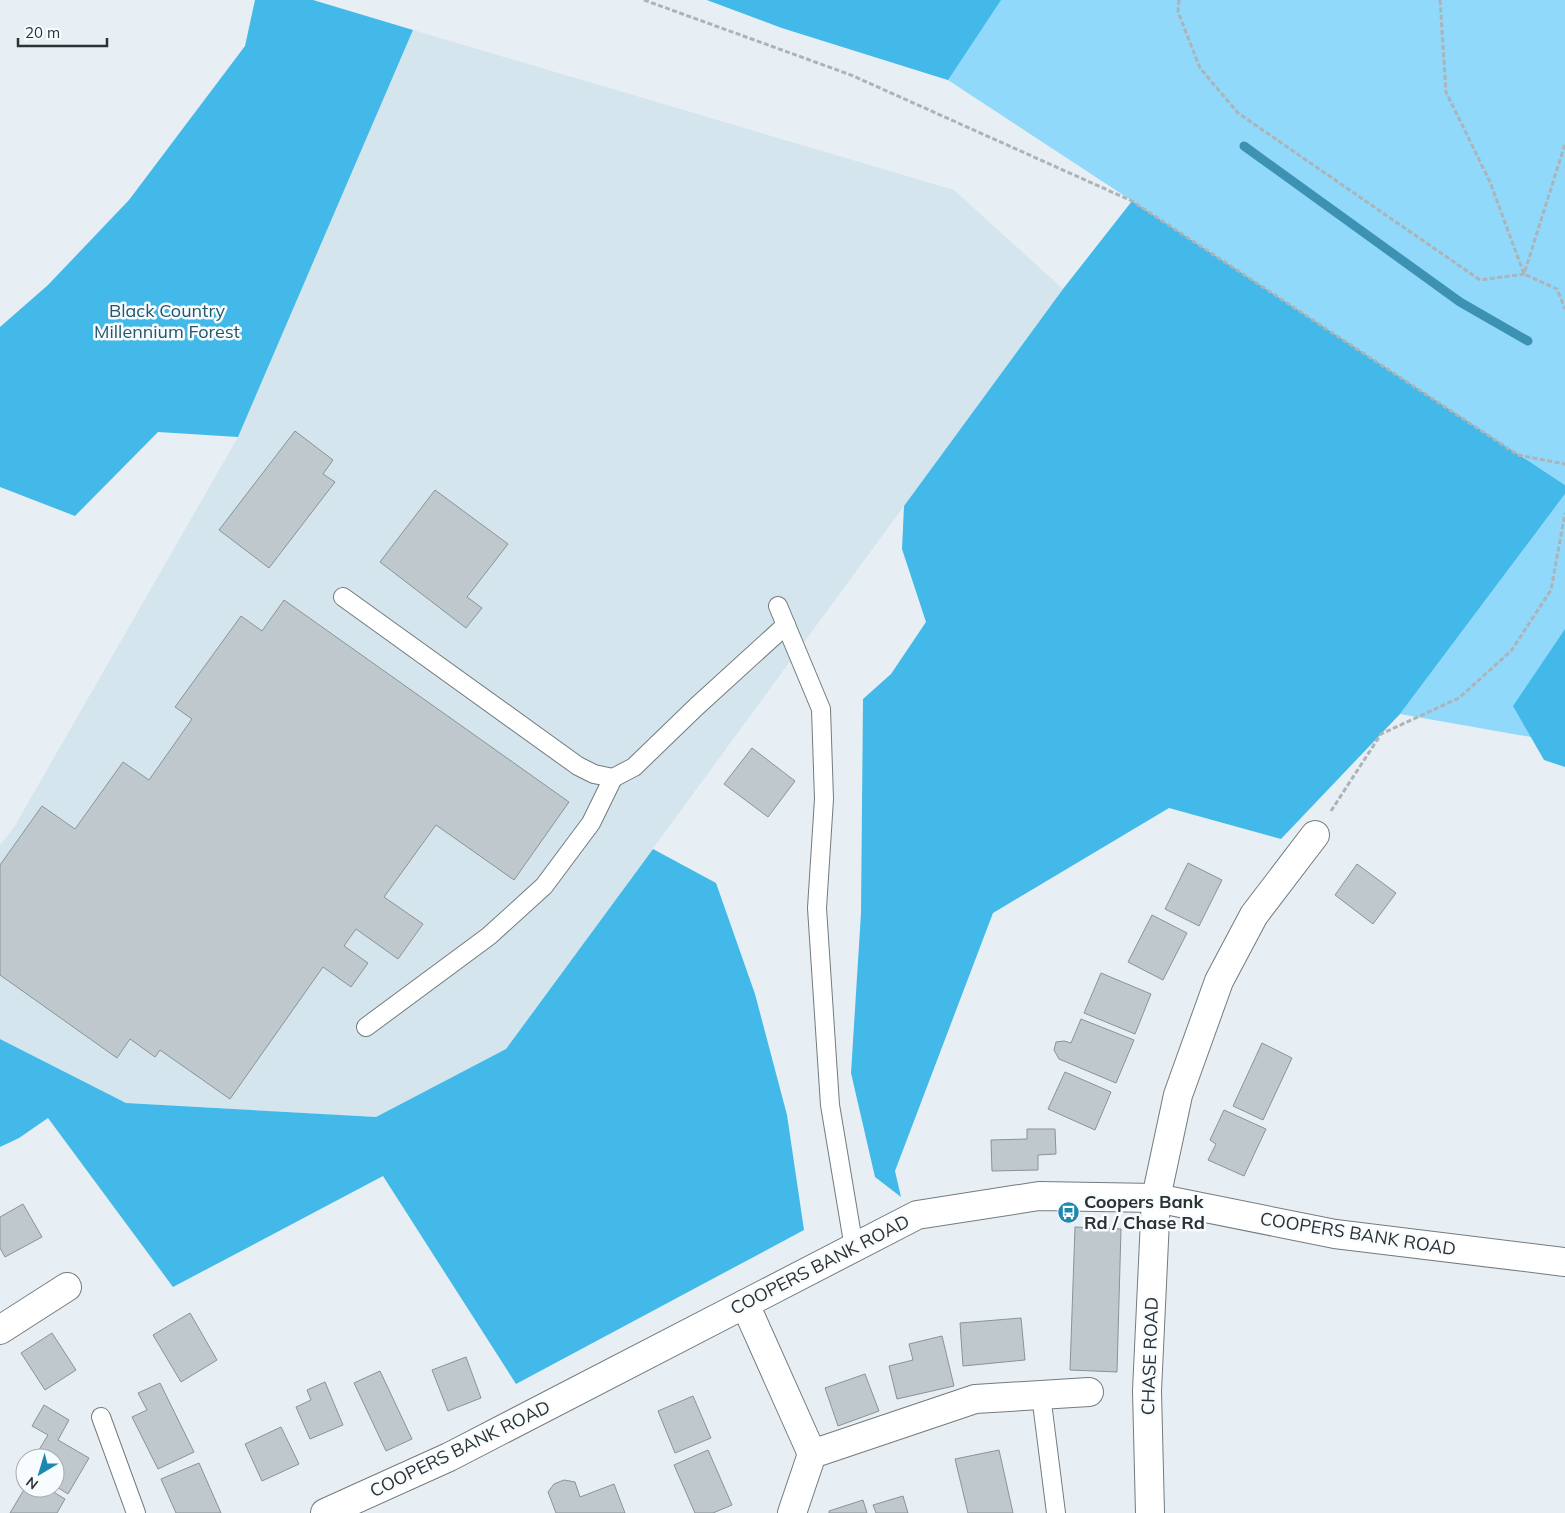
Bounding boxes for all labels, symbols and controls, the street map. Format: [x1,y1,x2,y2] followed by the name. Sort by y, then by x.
[18,15,106,47] scale bar
[25,23,60,42] text: 20 m
[94,299,240,343] park label: Black Country Millennium Forest
[1084,1190,1205,1234] place label: Coopers Bank Rd / Chase Rd
[1056,1200,1080,1224] bus stop icon: Coopers Bank Rd / Chase Rd
[1259,1207,1458,1260] street label: COOPERS BANK ROAD
[726,1209,913,1320] street label: COOPERS BANK ROAD
[1136,1296,1163,1416] street label: CHASE ROAD
[366,1395,554,1502] street label: COOPERS BANK ROAD
[15,1448,65,1498] north arrow
[22,1473,42,1494] text: N

